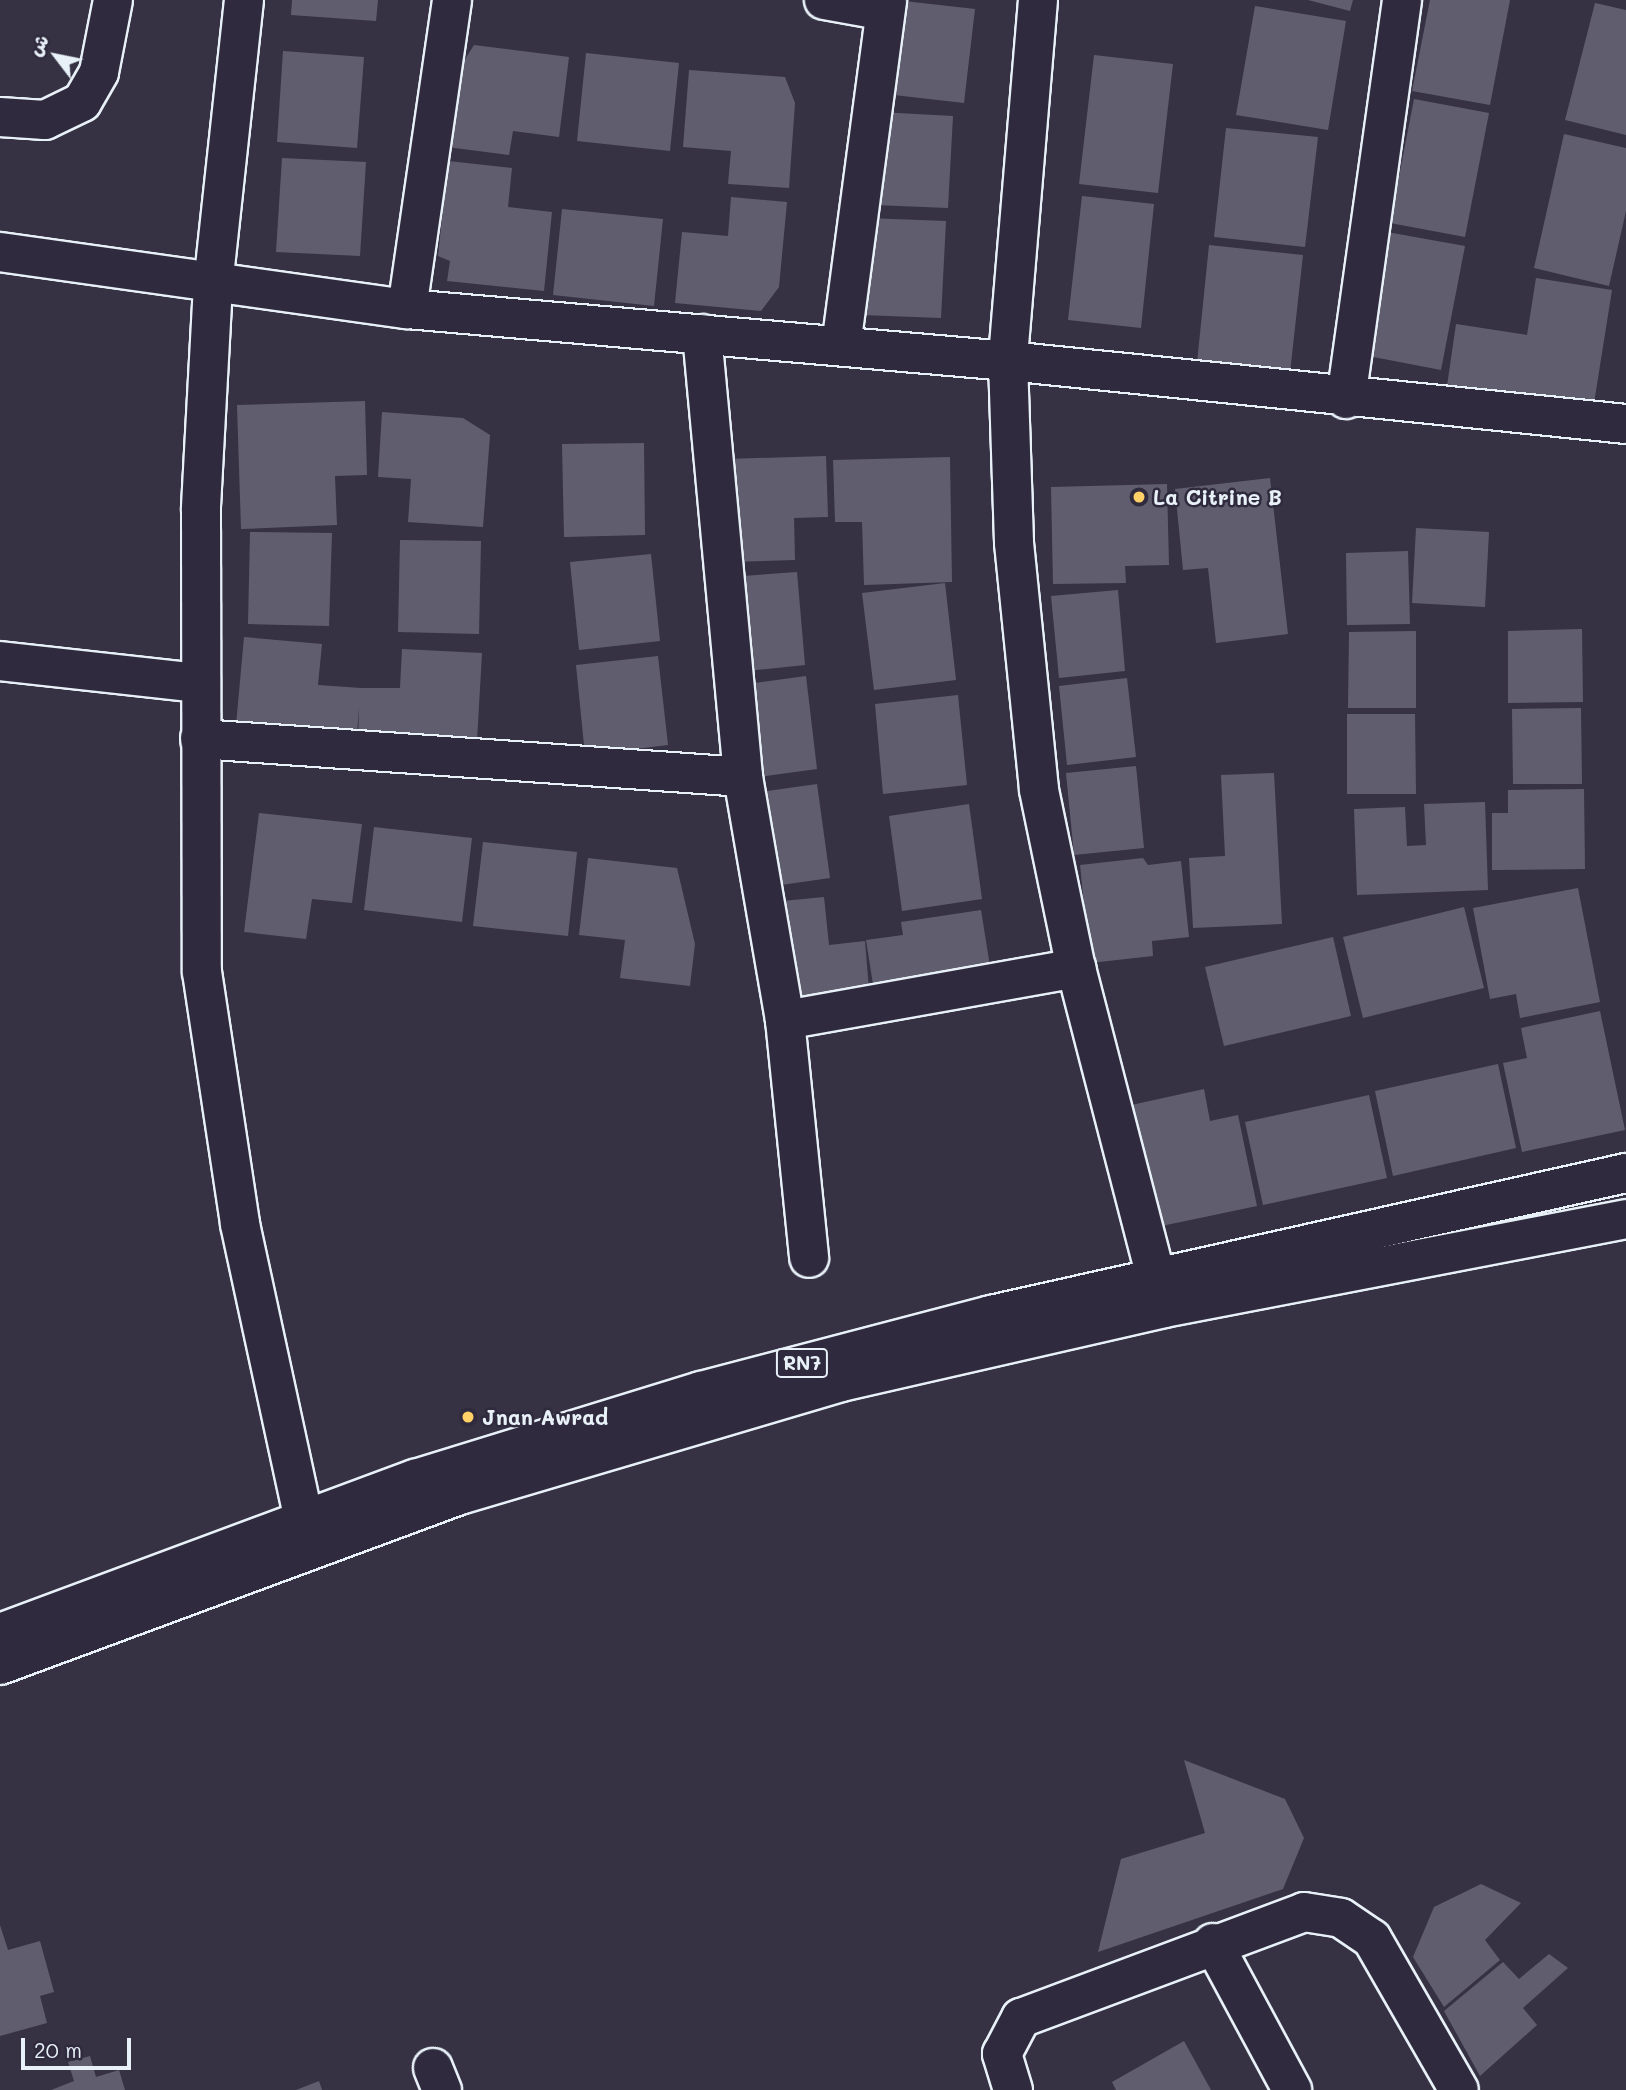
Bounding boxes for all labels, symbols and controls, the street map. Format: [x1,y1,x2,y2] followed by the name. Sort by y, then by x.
[21,21,91,91] north arrow
[22,29,54,60] text: ش
[1153,484,1282,510] place label: La Citrine B
[1131,489,1147,505] marker: La Citrine B
[776,1348,828,1378] road number: RN7
[482,1404,608,1430] place label: Jnan Awrad
[460,1409,476,1425] marker: Jnan Awrad
[24,2024,135,2068] scale bar
[34,2036,82,2063] text: 20 m

